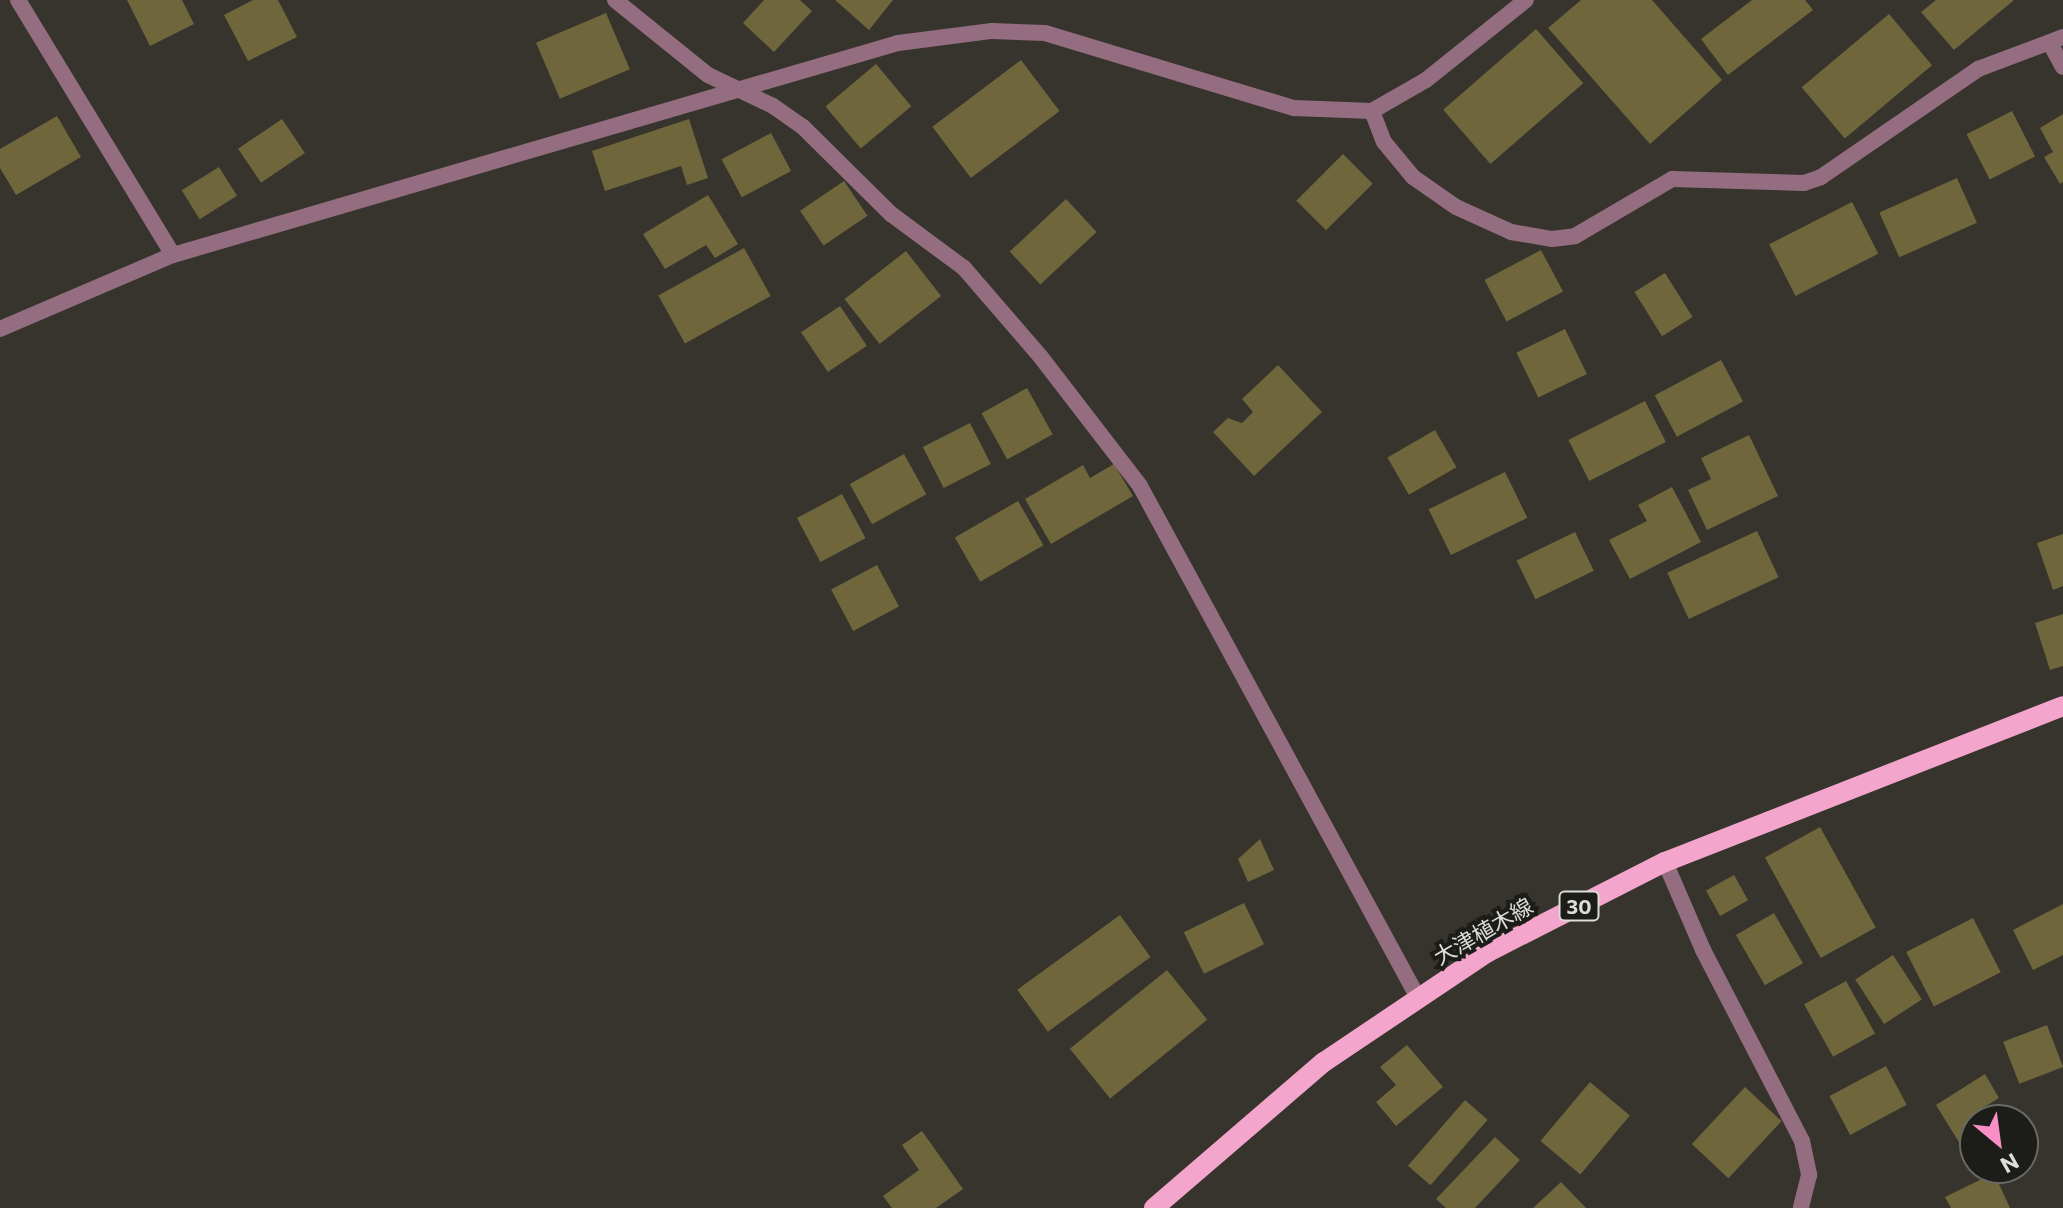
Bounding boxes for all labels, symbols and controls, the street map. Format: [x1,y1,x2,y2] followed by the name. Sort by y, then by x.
[1557,890,1601,922] road number: 30
[1429,892,1537,970] street label: 大津植木線
[1959,1104,2039,1184] north arrow
[1996,1148,2024,1179] text: N

